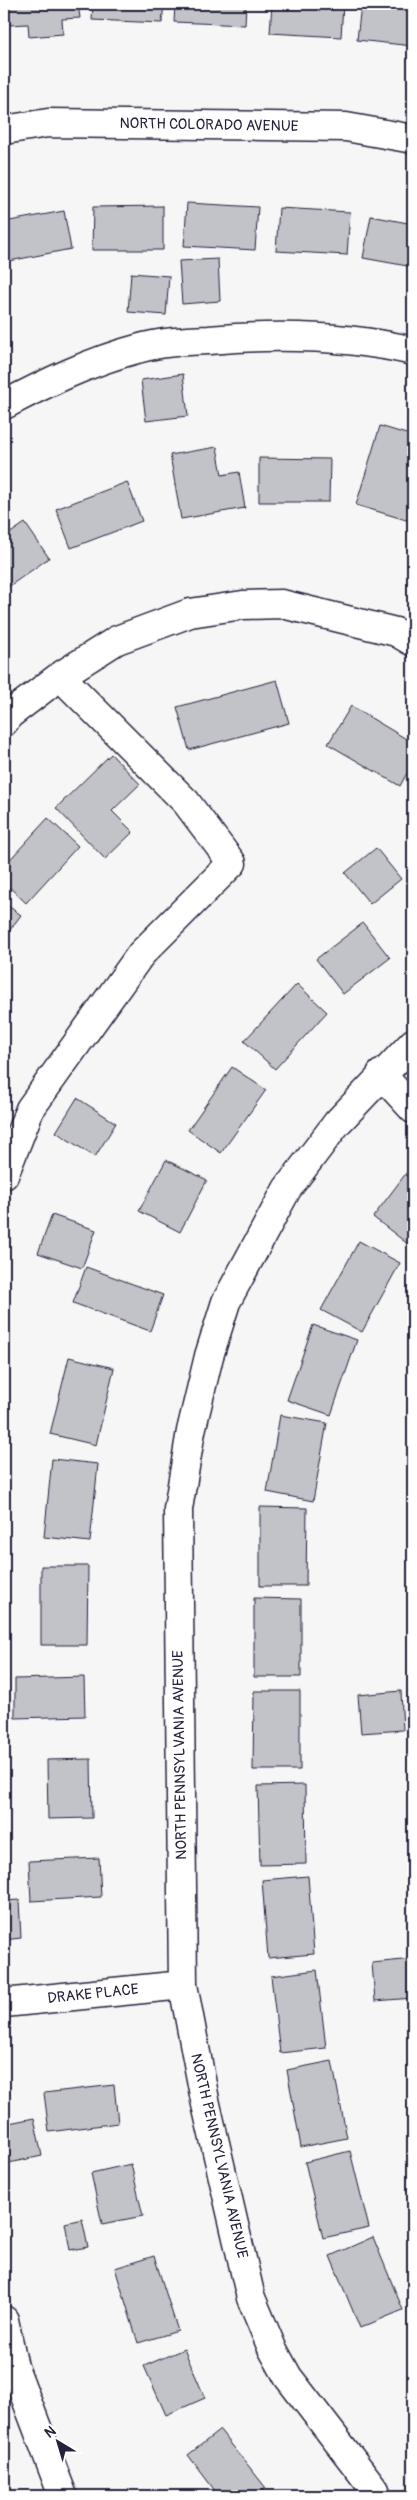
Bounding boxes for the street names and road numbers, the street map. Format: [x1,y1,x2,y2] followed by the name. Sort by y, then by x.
[119,114,299,136] street label: NORTH COLORADO AVENUE
[169,1650,191,1860] street label: NORTH PENNSYLVANIA AVENUE
[47,1980,140,2008] street label: DRAKE PLACE
[186,2052,252,2260] street label: NORTH PENNSYLVANIA AVENUE

